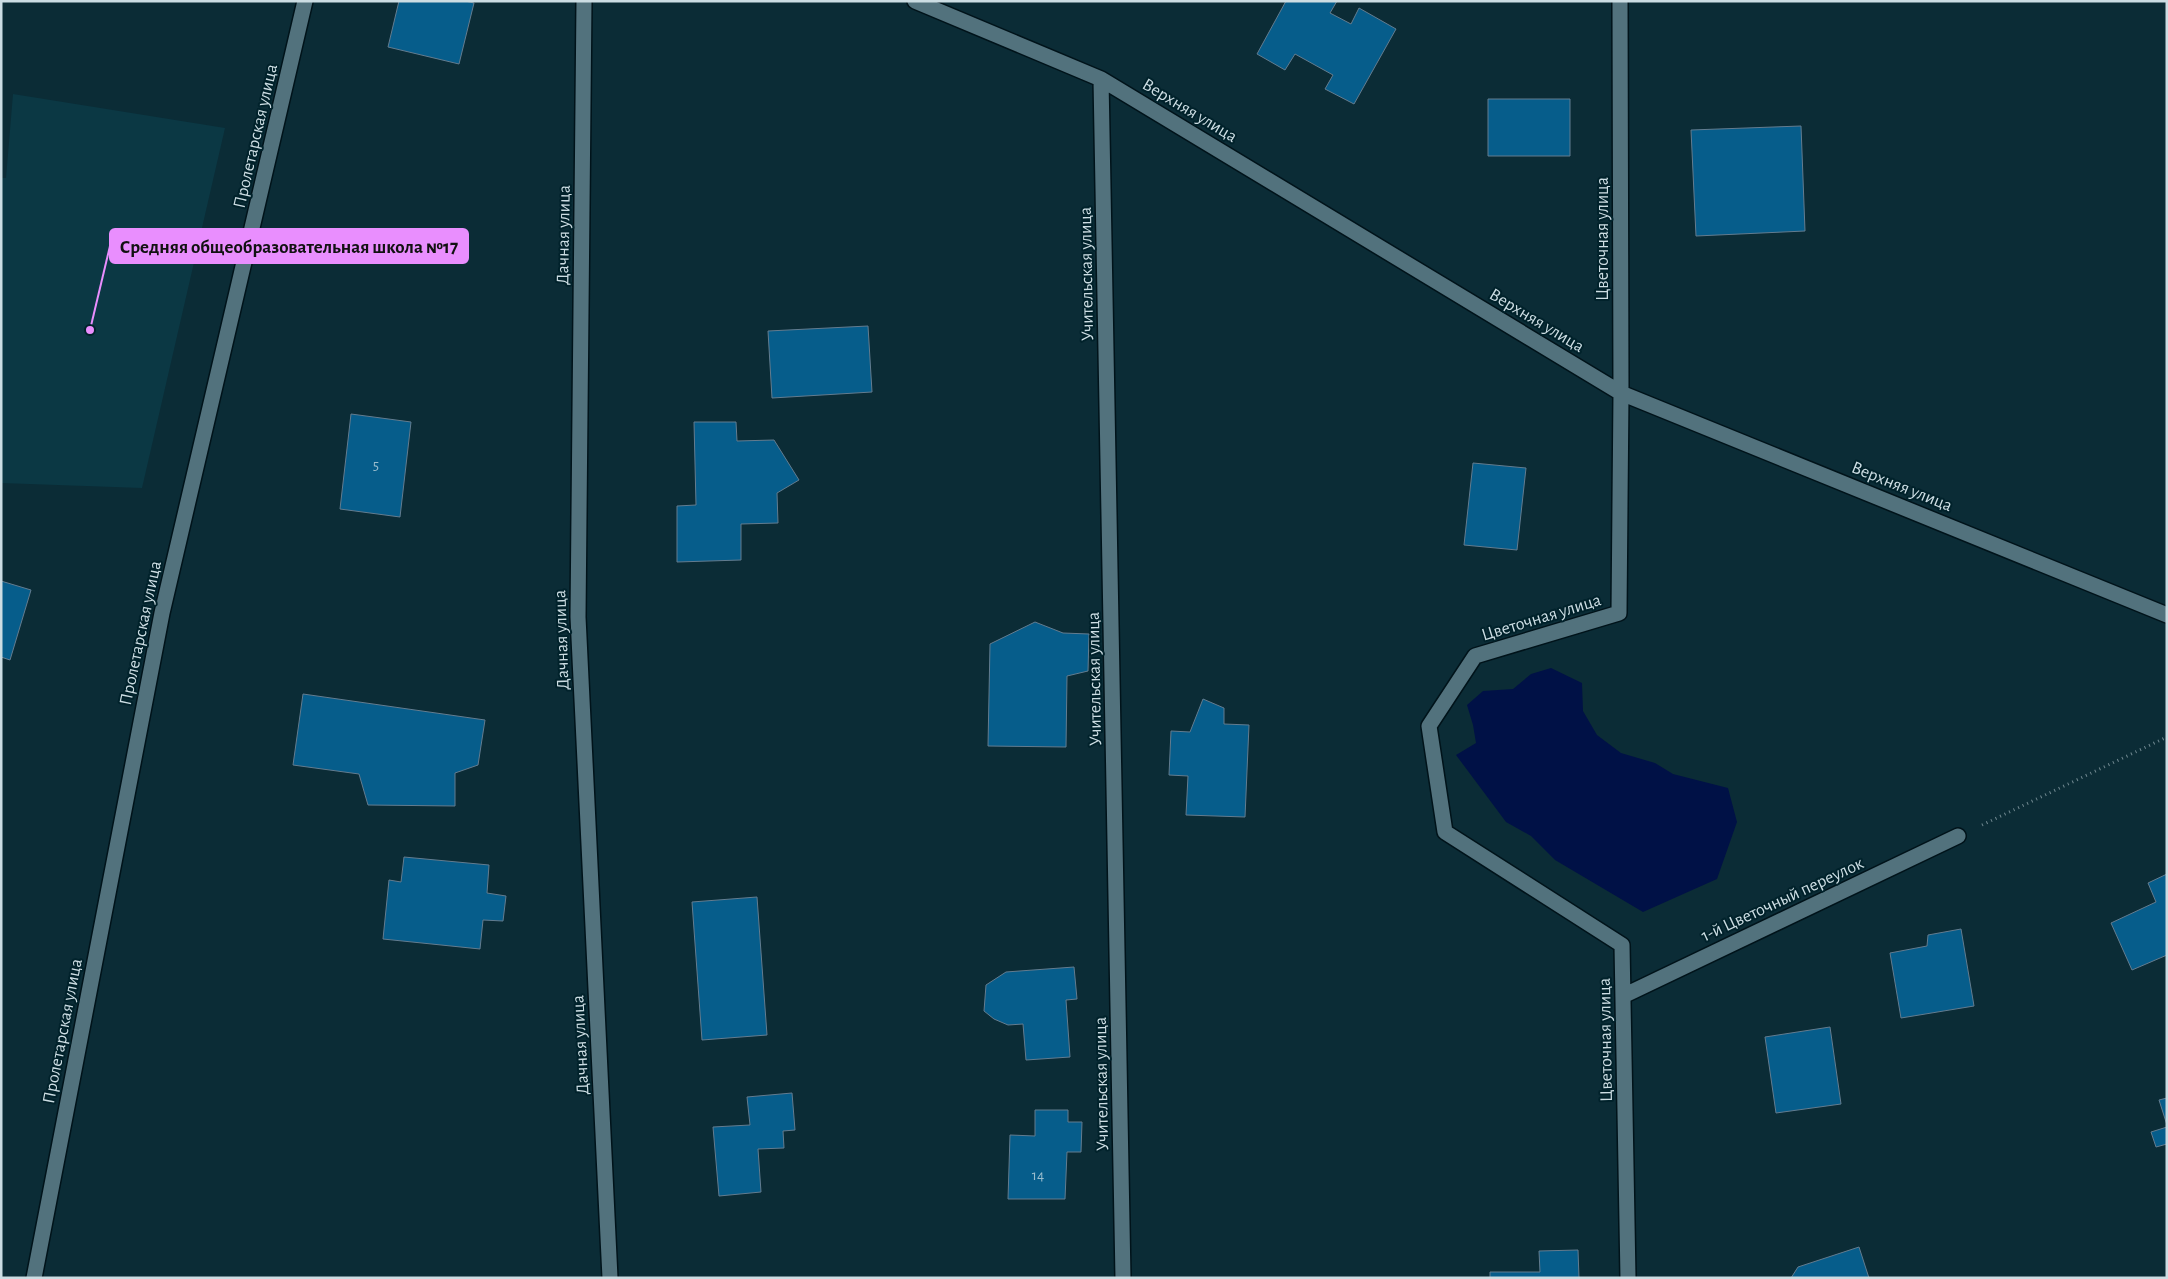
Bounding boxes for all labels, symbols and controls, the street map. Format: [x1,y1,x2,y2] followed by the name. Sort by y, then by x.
[231,62,281,210] street label: Пролетарская улица
[1139,76,1240,146] street label: Верхняя улица
[1594,177,1612,301] street label: Цветочная улица
[554,185,574,285] street label: Дачная улица
[1077,207,1097,341] street label: Учительская улица
[110,229,468,263] callout: Средняя общеобразовательная школа №17
[120,238,458,257] text: Средняя общеобразовательная школа №17
[1486,286,1587,356] street label: Верхняя улица
[373,458,379,473] house number: 5
[1849,459,1955,515] street label: Верхняя улица
[117,559,165,707] street label: Пролетарская улица
[551,590,573,690] street label: Дачная улица
[1479,591,1603,645] street label: Цветочная улица
[1085,612,1105,746] street label: Учительская улица
[1698,854,1867,945] street label: 1-й Цветочный переулок
[40,957,86,1105] street label: Пролетарская улица
[1596,978,1616,1102] street label: Цветочная улица
[569,995,593,1095] street label: Дачная улица
[1092,1017,1112,1151] street label: Учительская улица
[1032,1168,1044,1183] house number: 14

